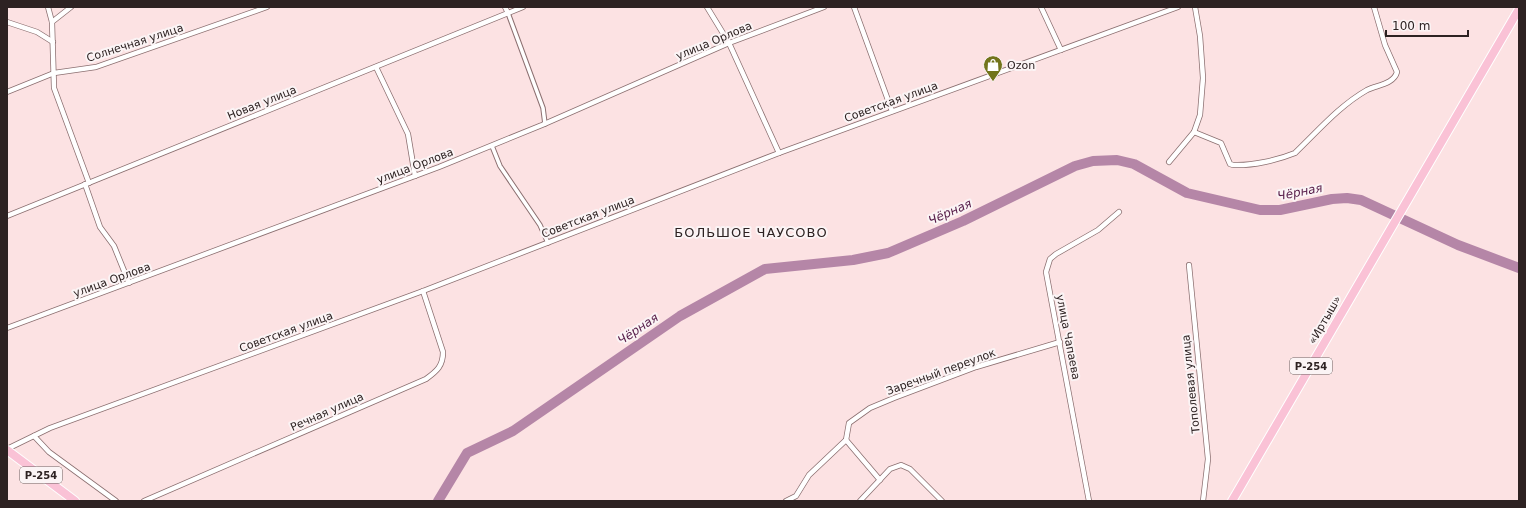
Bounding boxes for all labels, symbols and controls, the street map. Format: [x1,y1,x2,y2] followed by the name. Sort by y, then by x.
[1386,12,1468,38] scale bar
[674,19,754,63] street label: улица Орлова
[1392,19,1430,33] text: 100 m
[85,21,185,65] street label: Солнечная улица
[982,54,1004,82] shop icon: Ozon
[1007,59,1035,72] place label: Ozon
[842,79,940,125] street label: Советская улица
[226,83,298,123] street label: Новая улица
[375,145,455,187] street label: улица Орлова
[1276,181,1324,203] water label: Чёрная
[540,193,636,241] street label: Советская улица
[926,196,974,228] water label: Чёрная
[674,225,828,240] district label: БОЛЬШОЕ ЧАУСОВО
[72,260,152,300] street label: улица Орлова
[1053,293,1083,381] street label: улица Чапаева
[1306,293,1344,347] street label: «Иртыш»
[237,309,335,355] street label: Советская улица
[615,310,661,348] water label: Чёрная
[1179,334,1203,435] street label: Тополевая улица
[885,346,998,398] street label: Заречный переулок
[1290,358,1332,374] road number: Р-254
[288,390,366,434] street label: Речная улица
[20,467,62,483] road number: Р-254

